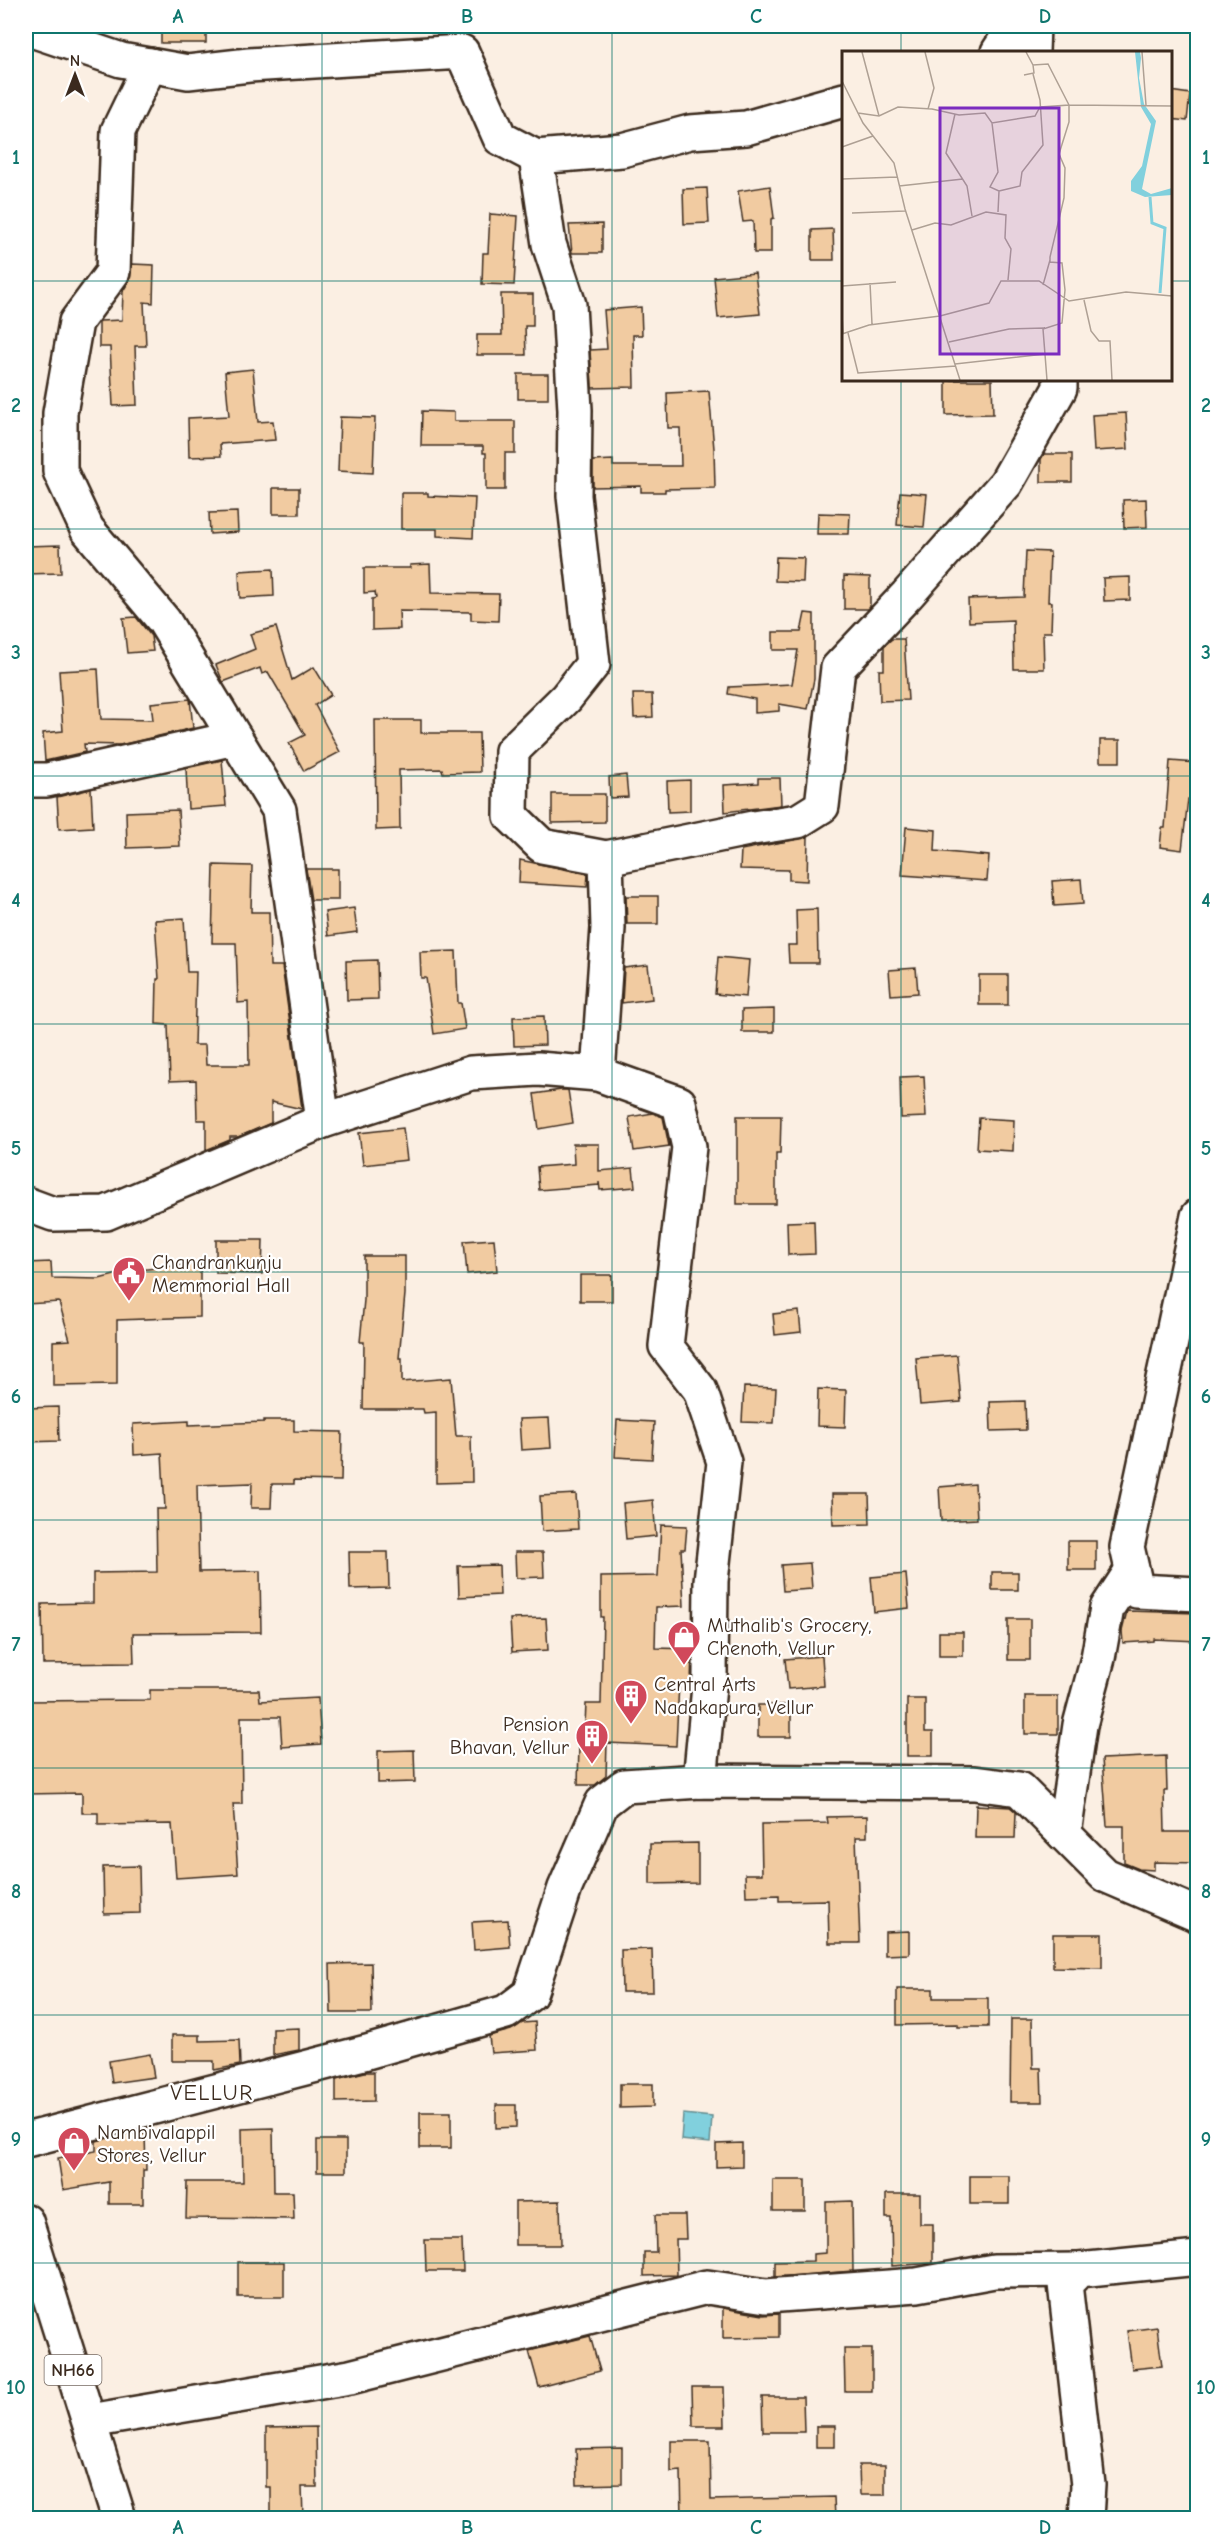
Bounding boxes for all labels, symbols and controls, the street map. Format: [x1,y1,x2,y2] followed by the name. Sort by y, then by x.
[172,5,184,28] text: A
[461,5,473,28] text: B
[750,5,762,28] text: C
[1039,5,1051,28] text: D
[45,45,105,105] north arrow
[842,51,1172,381] inset map
[70,52,80,70] text: N
[12,146,20,169] text: 1
[1202,146,1210,169] text: 1
[11,394,21,417] text: 2
[1201,394,1211,417] text: 2
[11,641,21,664] text: 3
[1201,641,1211,664] text: 3
[11,889,21,912] text: 4
[1201,889,1211,912] text: 4
[11,1137,21,1160] text: 5
[1201,1137,1211,1160] text: 5
[152,1251,290,1297] place label: Chandrankunju Memmorial Hall
[111,1255,147,1302] public building icon: Chandrankunju Memmorial Hall
[11,1385,21,1408] text: 6
[1201,1385,1211,1408] text: 6
[707,1614,872,1660] place label: Muthalib's Grocery, Chenoth, Vellur
[666,1619,702,1666] shop icon: Muthalib's Grocery, Chenoth, Vellur
[12,1633,21,1656] text: 7
[1202,1633,1211,1656] text: 7
[654,1673,813,1719] place label: Central Arts Nadakapura, Vellur
[613,1678,649,1725] building icon: Central Arts Nadakapura, Vellur
[450,1713,569,1759] place label: Pension Bhavan, Vellur
[574,1718,610,1765] building icon: Pension Bhavan, Vellur
[11,1880,21,1903] text: 8
[1201,1880,1211,1903] text: 8
[170,2080,254,2106] district label: VELLUR
[97,2121,215,2167] place label: Nambivalappil Stores, Vellur
[56,2125,92,2172] shop icon: Nambivalappil Stores, Vellur
[11,2128,21,2151] text: 9
[1201,2128,1211,2151] text: 9
[44,2355,101,2385] road number: NH66
[6,2376,26,2399] text: 10
[1196,2376,1216,2399] text: 10
[172,2516,184,2539] text: A
[461,2516,473,2539] text: B
[750,2516,762,2539] text: C
[1039,2516,1051,2539] text: D

